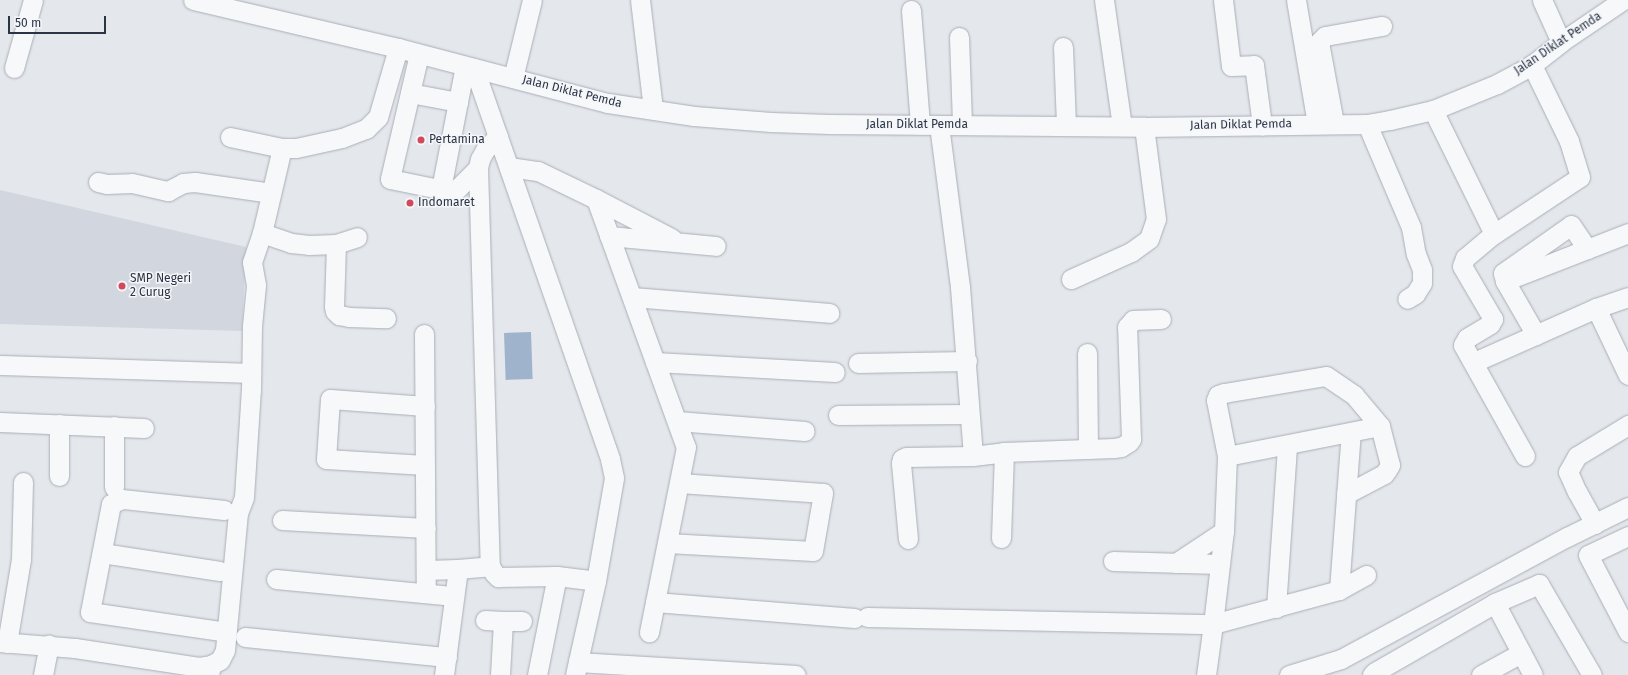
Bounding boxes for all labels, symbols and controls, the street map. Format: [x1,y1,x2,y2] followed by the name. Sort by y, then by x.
[10,8,108,34] scale bar
[1512,9,1604,79] street label: Jalan Diklat Pemda
[15,16,41,30] text: 50 m
[521,73,623,111] street label: Jalan Diklat Pemda
[1190,117,1292,133] street label: Jalan Diklat Pemda
[866,118,968,132] street label: Jalan Diklat Pemda
[429,133,485,147] place label: Pertamina
[416,135,426,145] marker: Pertamina
[418,196,475,210] place label: Indomaret
[405,198,415,208] marker: Indomaret
[130,272,191,300] place label: SMP Negeri 2 Curug
[117,281,127,291] marker: SMP Negeri 2 Curug

